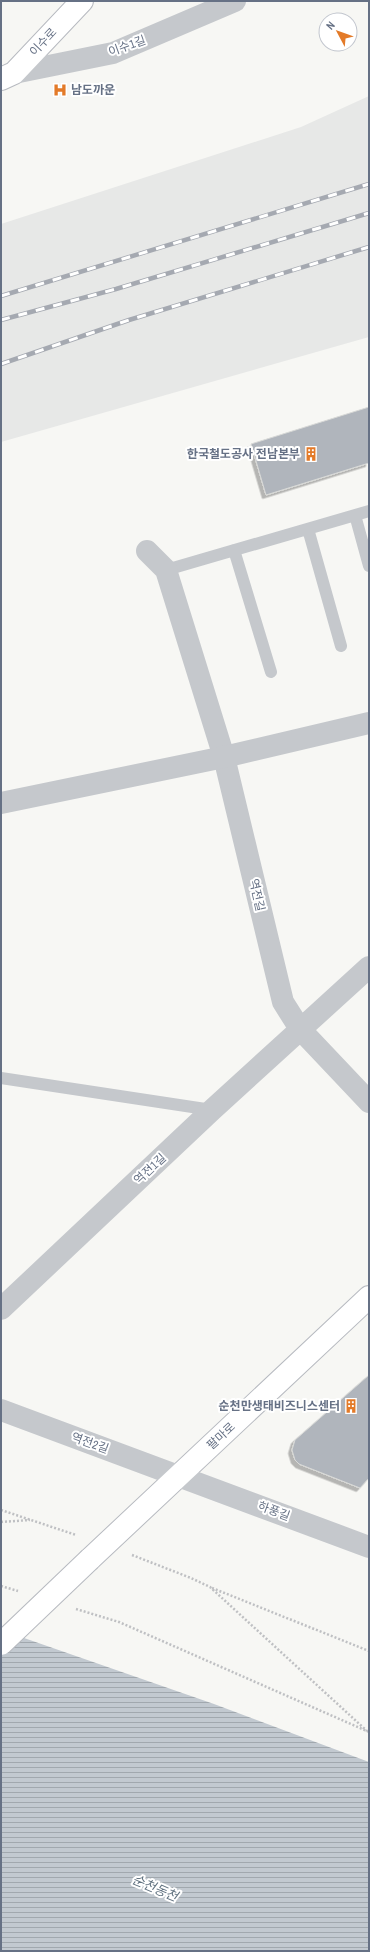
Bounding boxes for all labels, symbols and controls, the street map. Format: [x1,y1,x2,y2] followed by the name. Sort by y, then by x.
[318,12,358,52] north arrow
[323,18,338,32] text: N
[26,24,60,60] street label: 이수로
[106,32,148,60] street label: 이수1길
[52,82,68,98] hospital icon: 남도까운
[71,82,115,98] place label: 남도까운
[187,446,300,462] place label: 한국철도공사 전남본부
[303,446,319,462] building icon: 한국철도공사 전남본부
[245,877,269,913] street label: 역전길
[130,1150,170,1188] street label: 역전1길
[219,1398,340,1414] place label: 순천만생태비즈니스센터
[343,1398,359,1414] building icon: 순천만생태비즈니스센터
[203,1419,239,1453] street label: 팔마로
[69,1429,111,1457] street label: 역전2길
[256,1498,292,1524] street label: 하풍길
[130,1871,181,1906] water label: 순천동천

